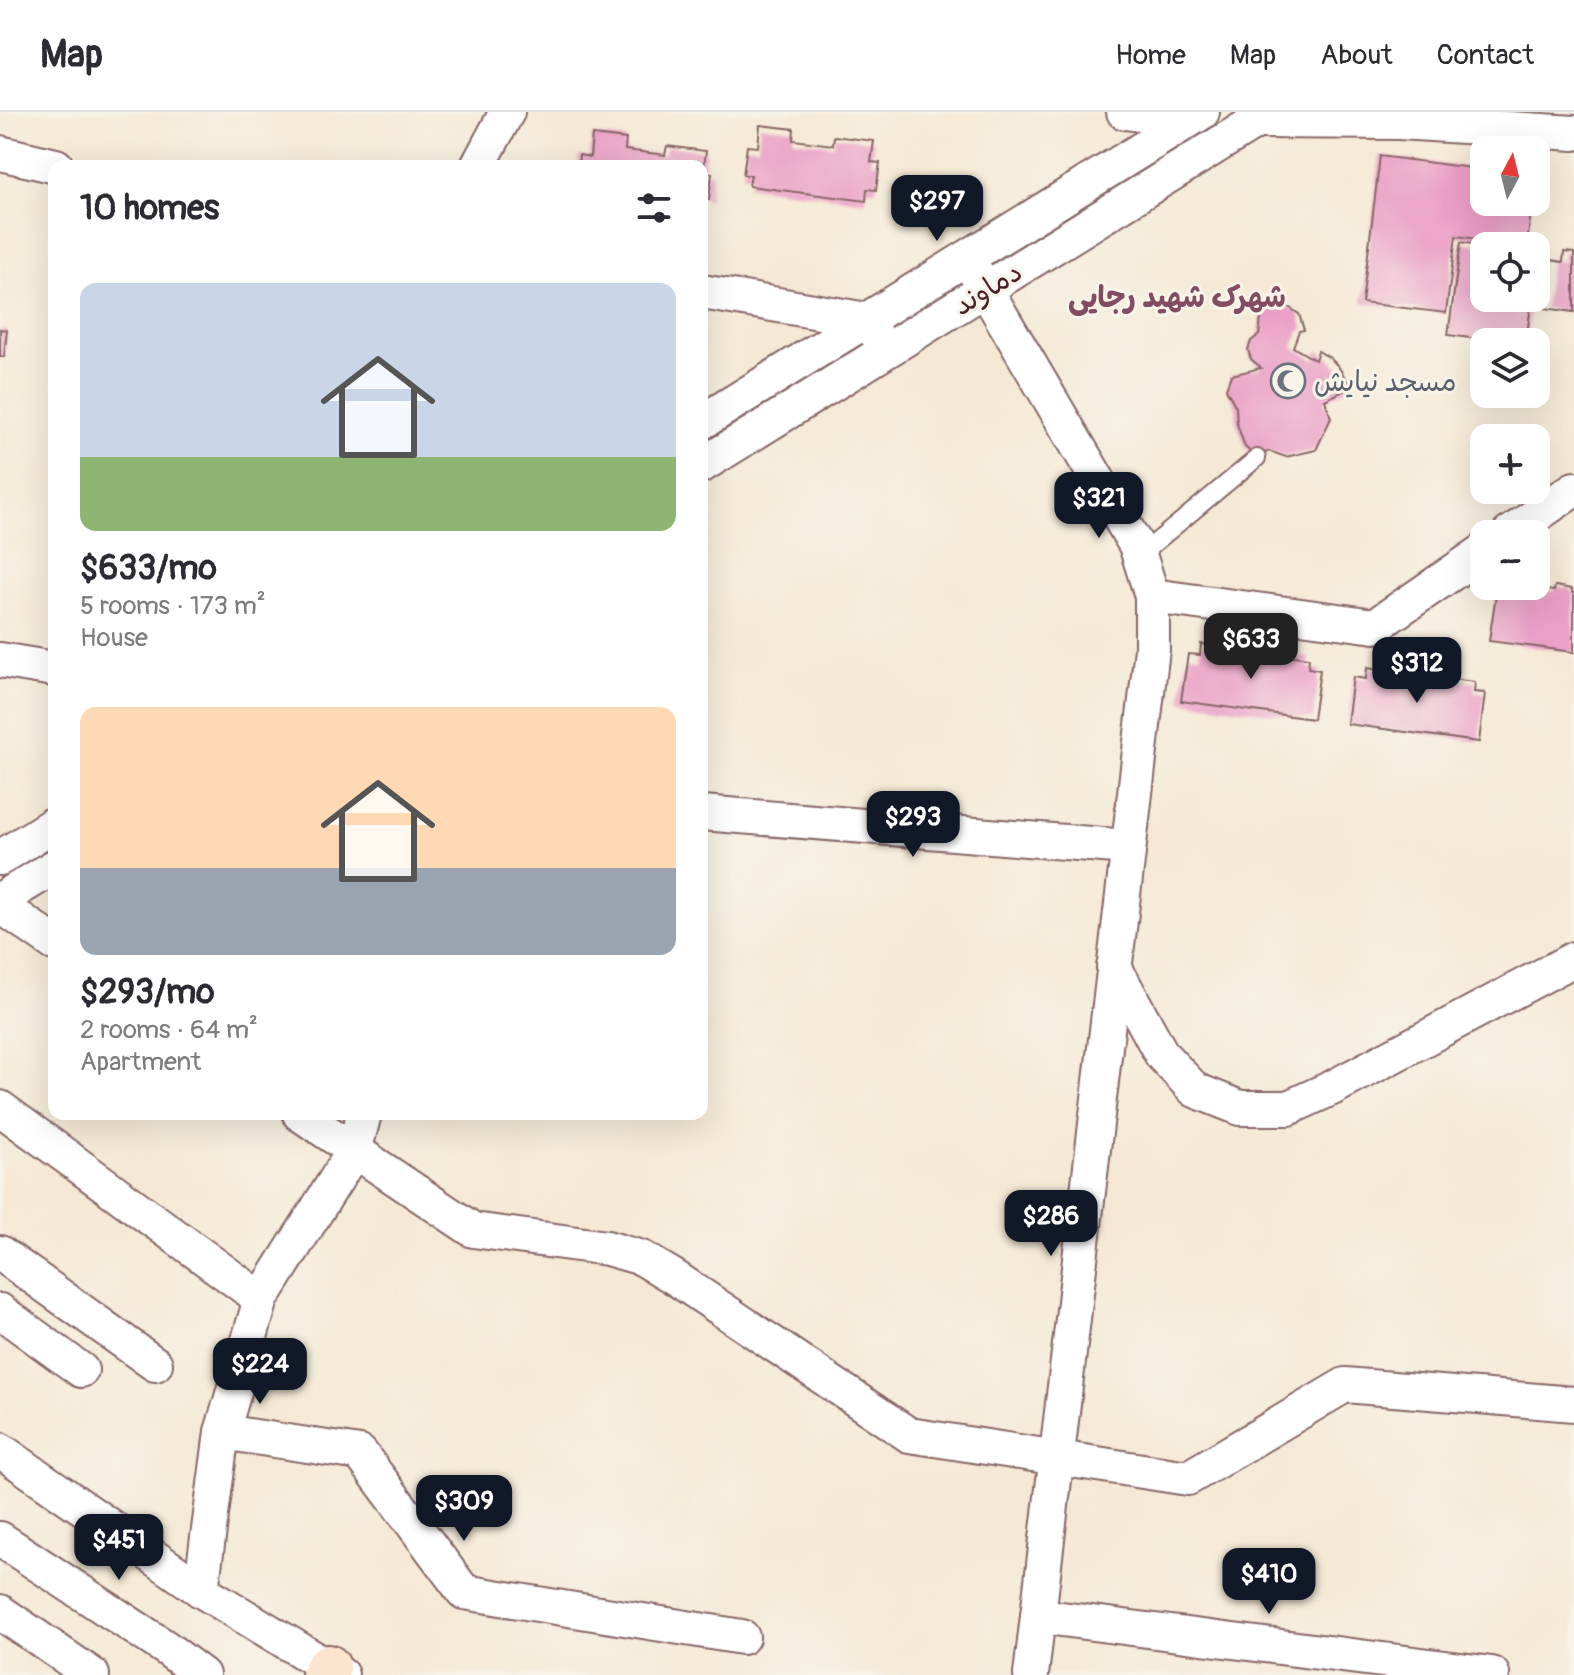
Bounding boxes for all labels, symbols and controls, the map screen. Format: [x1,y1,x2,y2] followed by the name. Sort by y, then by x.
[40,31,103,79] text: Map
[1115,38,1186,73] text: Home
[1230,38,1276,73] text: Map
[1320,38,1393,73] text: About
[1437,38,1534,73] text: Contact
[1470,136,1550,216] north arrow
[1470,136,1550,600] map controls
[890,175,984,243] pin: $297
[909,185,965,217] text: $297
[632,186,676,230] icon: filters
[80,187,219,230] text: 10 homes
[1470,232,1550,312] button: locate
[947,255,1029,324] street label: دماوند
[1068,279,1286,316] district label: شهرک شهید رجایی
[1470,328,1550,408] button: layers
[306,335,450,479] icon: home
[1269,362,1307,400] mosque icon: مسجد نیایش
[1314,365,1457,400] place label: مسجد نیایش
[1470,424,1550,504] button: +
[1052,472,1146,540] pin: $321
[1072,482,1126,514] text: $321
[1470,520,1550,600] button: −
[80,547,217,590] text: $633/mo
[80,590,266,622] text: 5 rooms · 173 m²
[1204,613,1298,681] pin: $633
[80,622,148,654] text: House
[1222,623,1280,655] text: $633
[1370,637,1464,705] pin: $312
[1390,647,1444,679] text: $312
[306,759,450,903] icon: home
[866,791,960,859] pin: $293
[885,801,941,833] text: $293
[80,971,215,1014] text: $293/mo
[80,1014,258,1046] text: 2 rooms · 64 m²
[80,1046,201,1078] text: Apartment
[1004,1190,1098,1258] pin: $286
[1023,1200,1079,1232] text: $286
[213,1338,307,1406] pin: $224
[231,1348,289,1380] text: $224
[417,1475,511,1543] pin: $309
[434,1485,494,1517] text: $309
[72,1514,166,1582] pin: $451
[92,1524,146,1556] text: $451
[1222,1548,1316,1616] pin: $410
[1240,1558,1298,1590] text: $410

